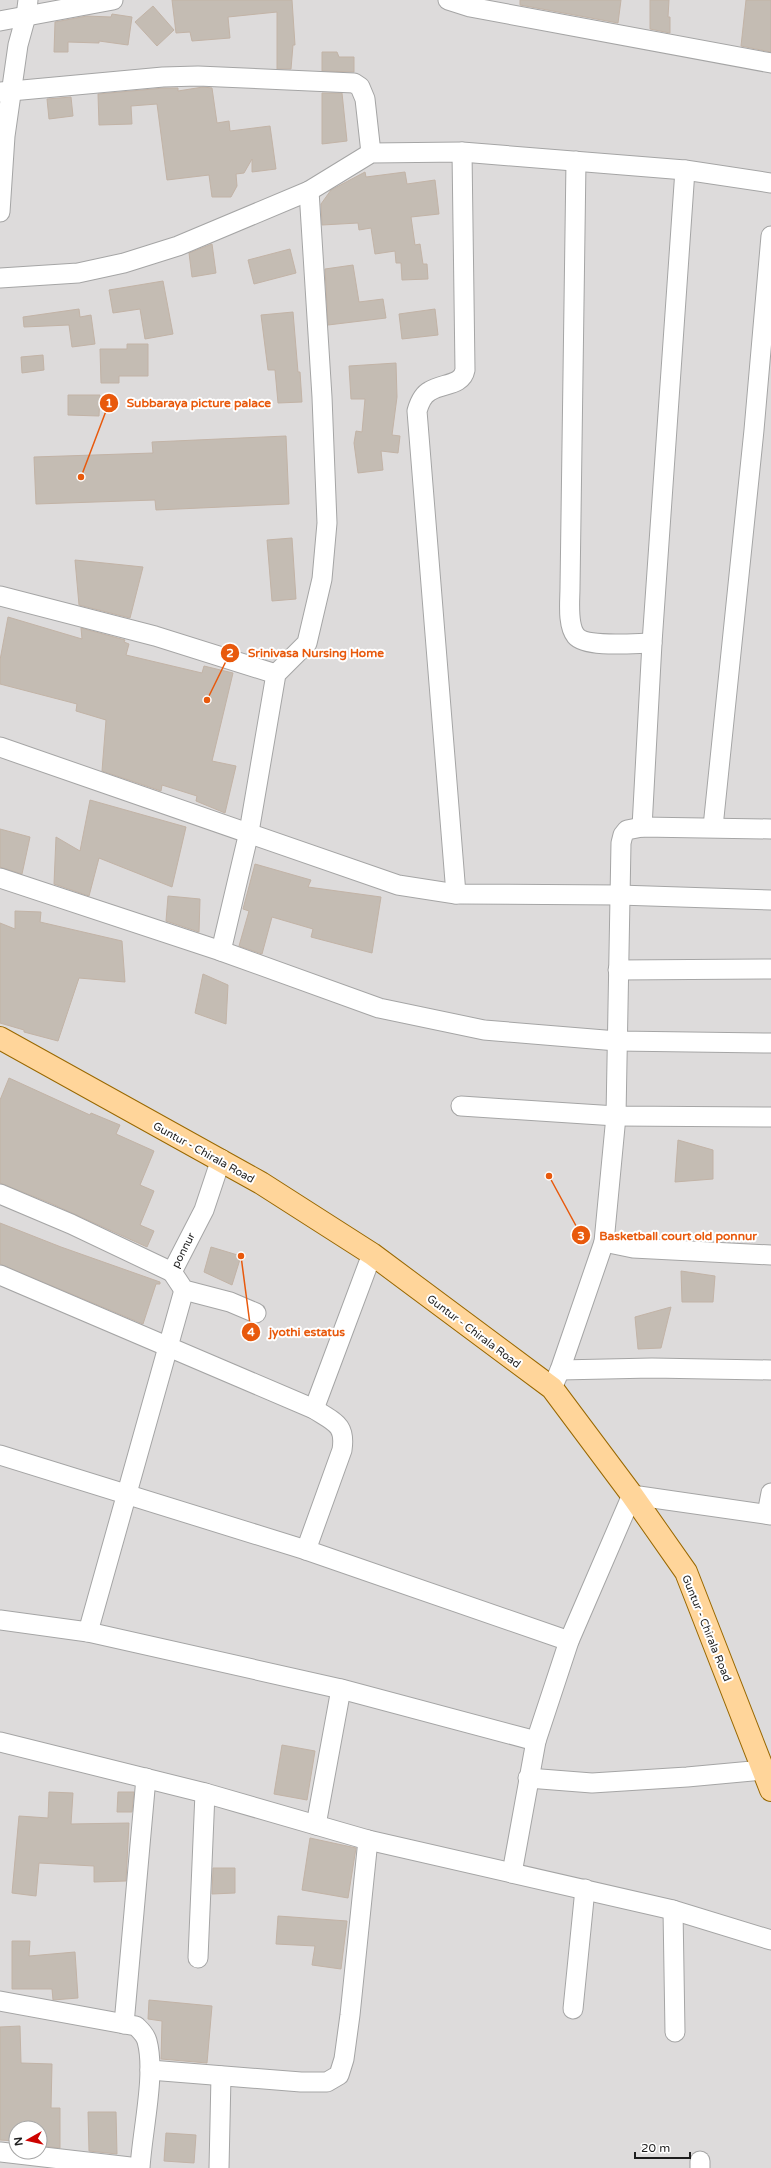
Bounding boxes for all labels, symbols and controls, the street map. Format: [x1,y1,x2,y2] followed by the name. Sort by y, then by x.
[99,391,279,415] callout: Subbaraya picture palace
[105,396,113,410] text: 1
[127,396,271,411] text: Subbaraya picture palace
[220,641,392,665] callout: Srinivasa Nursing Home
[226,646,234,660] text: 2
[248,646,384,661] text: Srinivasa Nursing Home
[151,1119,257,1186] street label: Guntur - Chirala Road
[571,1223,765,1247] callout: Basketball court old ponnur
[577,1229,585,1243] text: 3
[599,1229,757,1244] text: Basketball court old ponnur
[169,1230,198,1270] street label: ponnur
[424,1292,523,1371] street label: Guntur - Chirala Road
[241,1320,353,1344] callout: jyothi estatus
[247,1325,255,1339] text: 4
[268,1325,345,1340] text: jyothi estatus
[679,1573,734,1683] street label: Guntur - Chirala Road
[8,2120,48,2160] north arrow
[635,2134,690,2160] scale bar
[12,2136,26,2147] text: N
[641,2141,670,2155] text: 20 m

